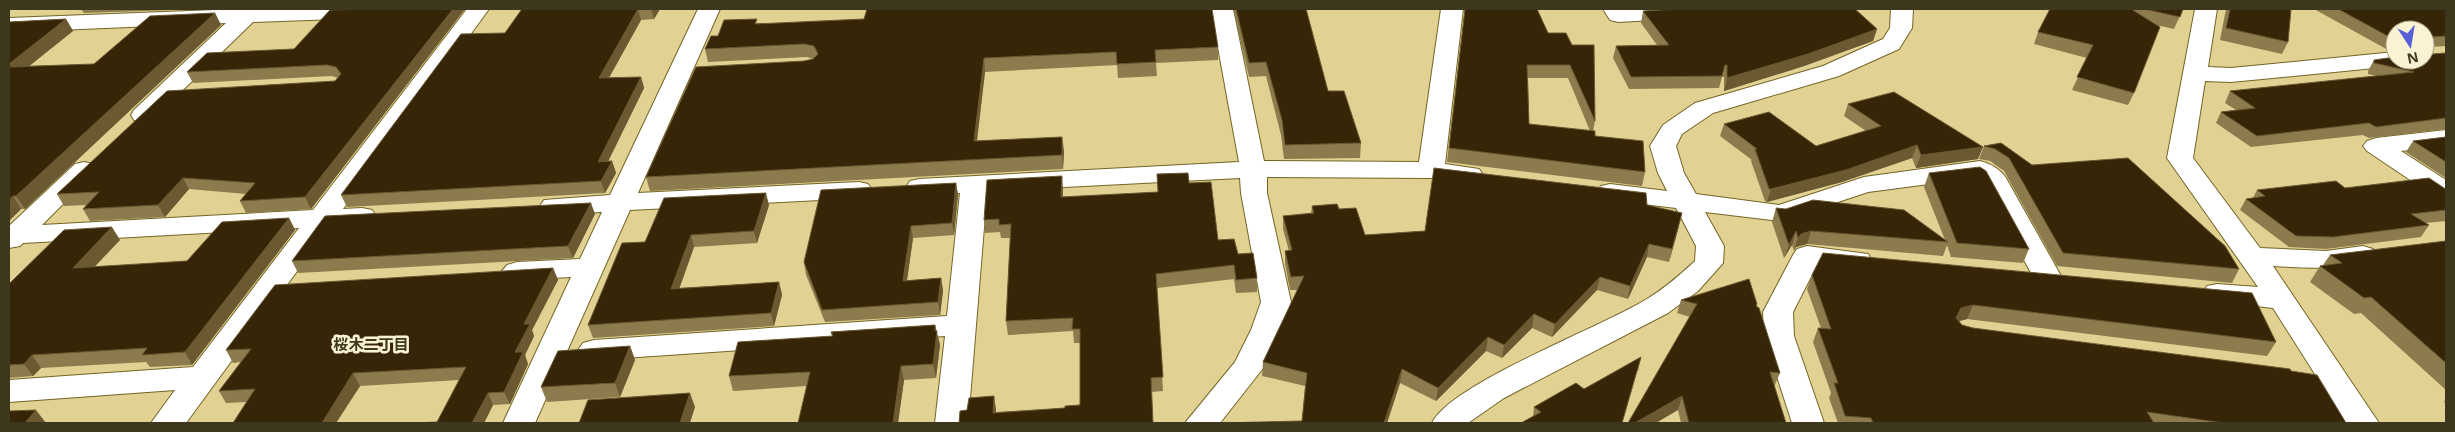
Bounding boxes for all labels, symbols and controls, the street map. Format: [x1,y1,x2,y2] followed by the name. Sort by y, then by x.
[2385,20,2435,70] north arrow
[2405,48,2420,69] text: N
[333,334,409,354] district label: 桜木二丁目

